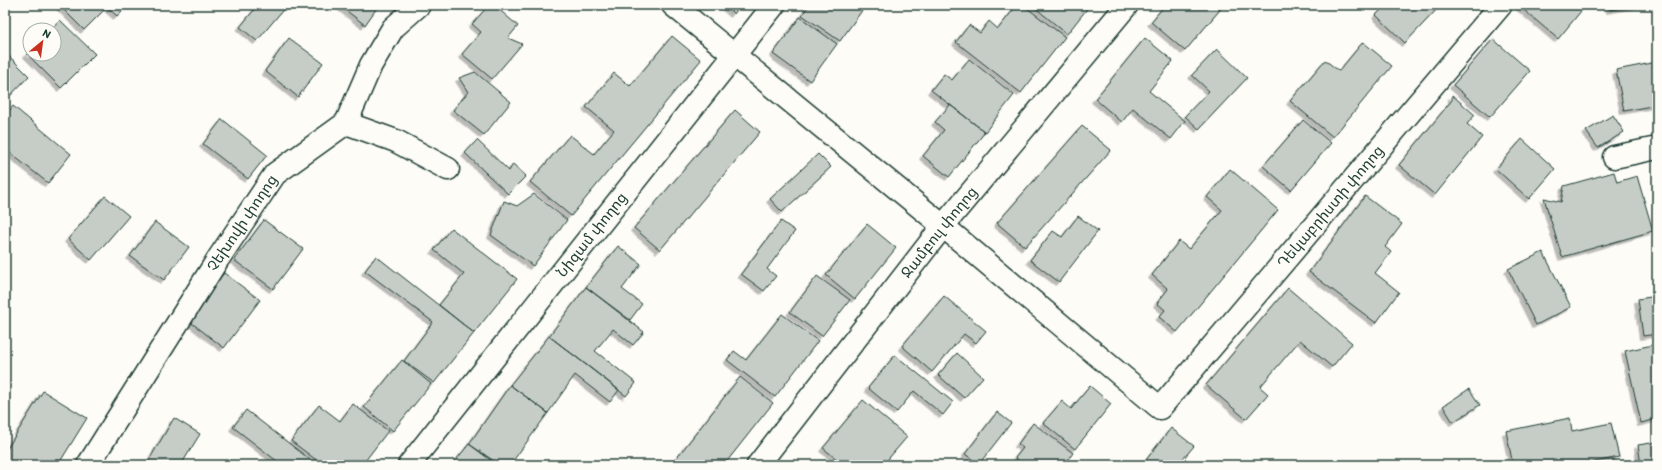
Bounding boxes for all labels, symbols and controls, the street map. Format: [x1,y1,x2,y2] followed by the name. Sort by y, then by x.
[22,22,62,62] north arrow
[40,26,53,41] text: N
[1274,142,1387,272] street label: Դեկաբրիստի փողոց
[204,171,281,275] street label: Չեխովի փողոց
[897,183,981,281] street label: Ջամբուլ փողոց
[553,189,631,281] street label: Նիզամ փողոց

